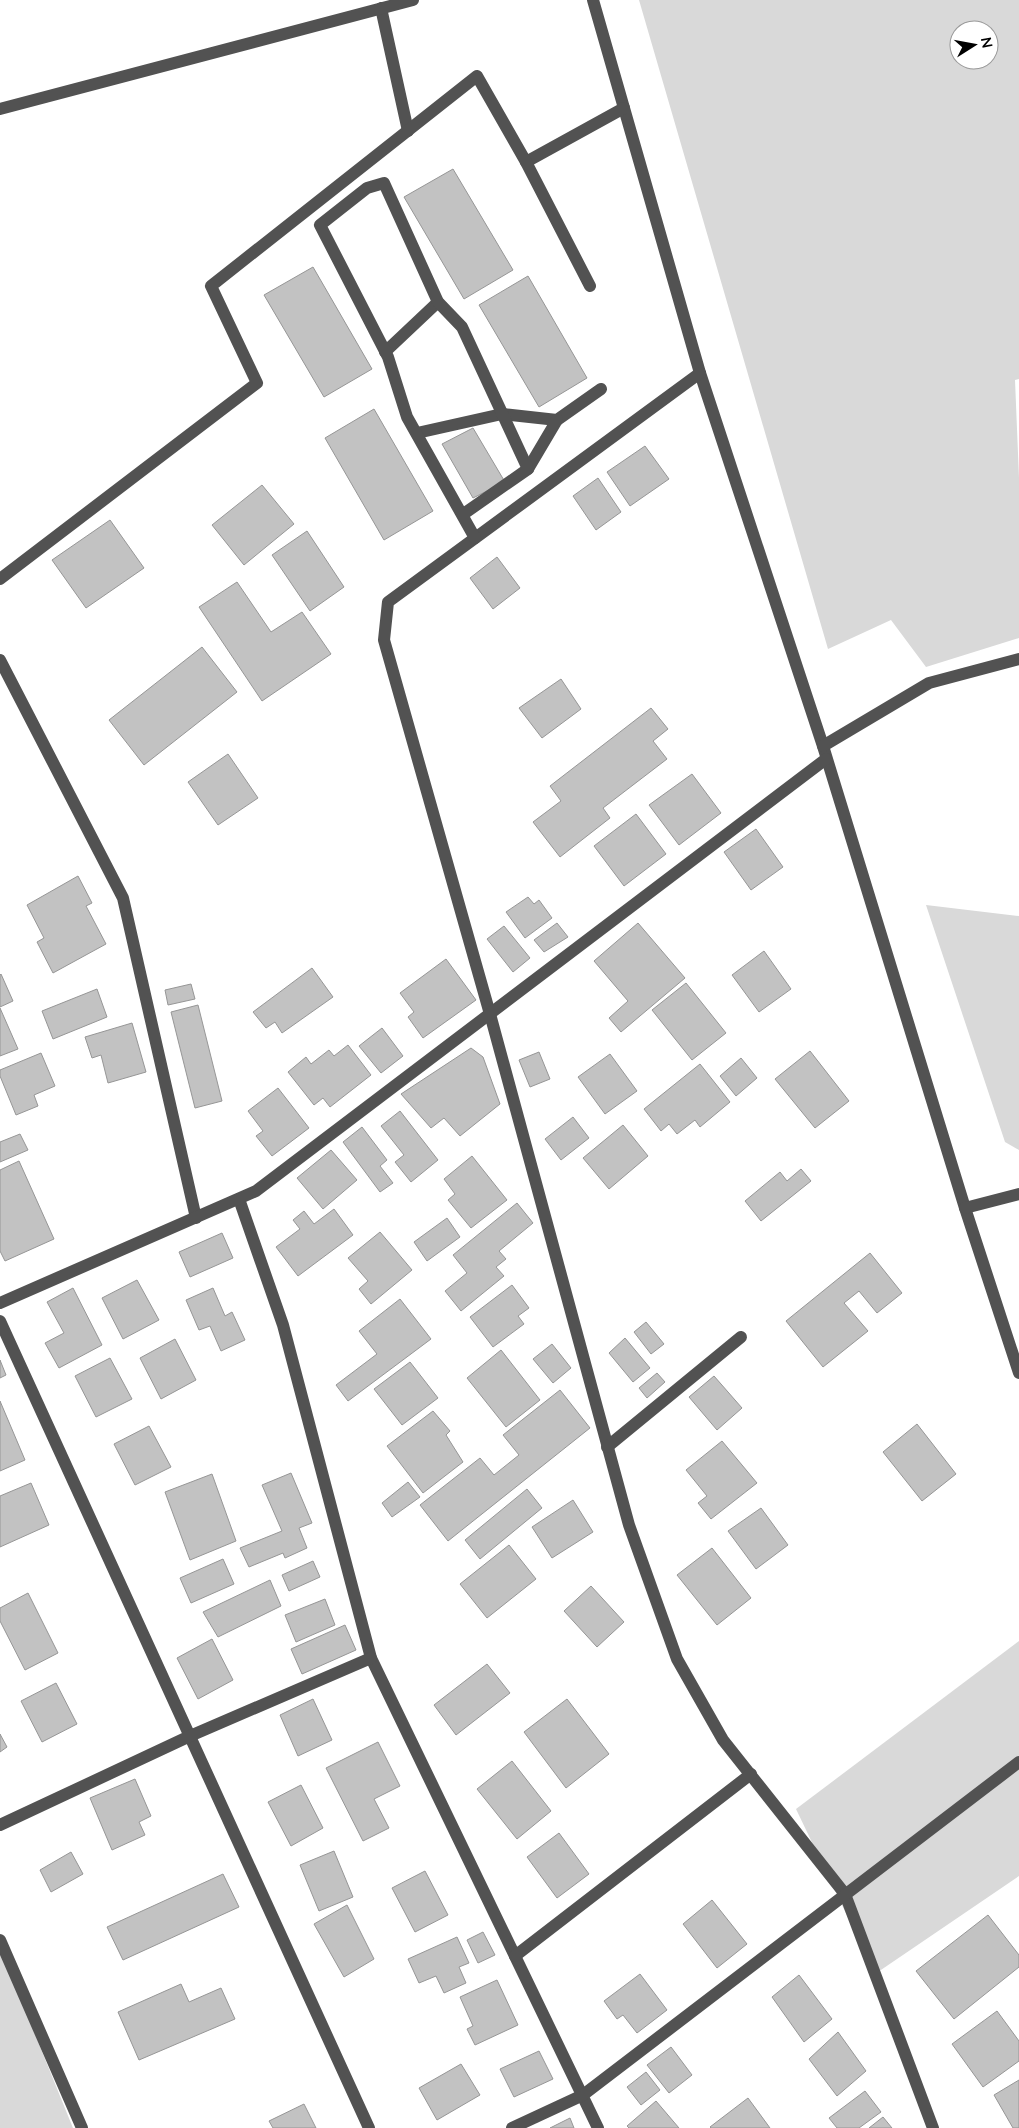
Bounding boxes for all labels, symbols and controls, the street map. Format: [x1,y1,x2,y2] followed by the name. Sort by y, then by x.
[949,20,999,70] north arrow
[978,36,997,49] text: N

